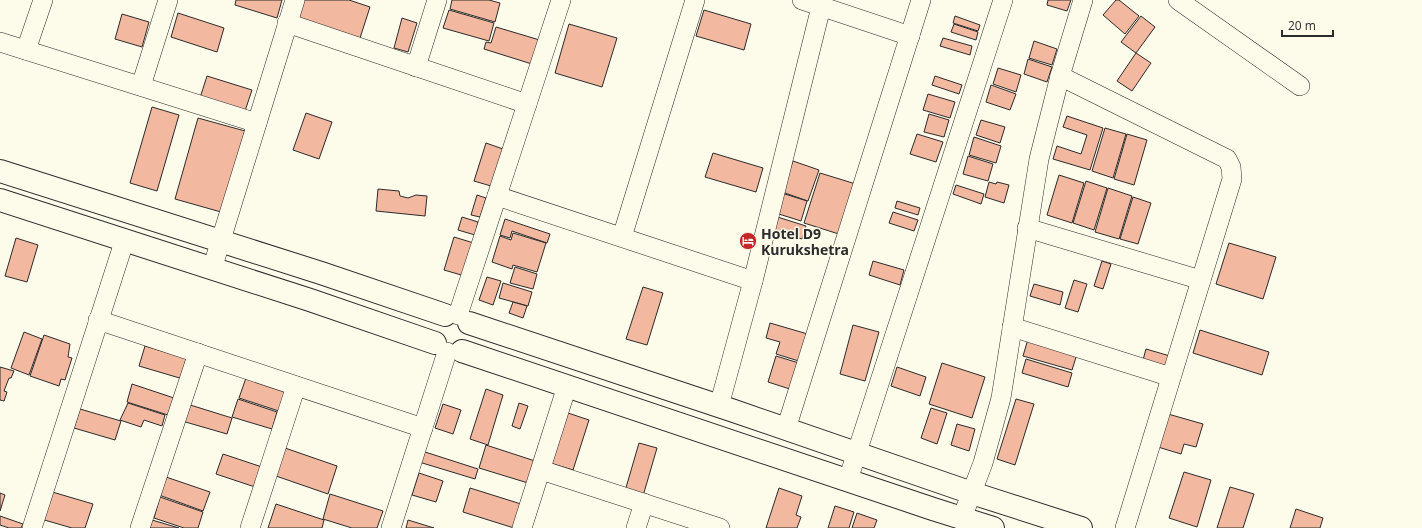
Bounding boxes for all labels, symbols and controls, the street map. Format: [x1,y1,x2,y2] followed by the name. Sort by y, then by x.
[1282,12,1333,38] scale bar
[1288,17,1316,34] text: 20 m
[761,224,849,259] place label: Hotel D9 Kurukshetra
[738,231,758,251] hotel icon: Hotel D9 Kurukshetra

